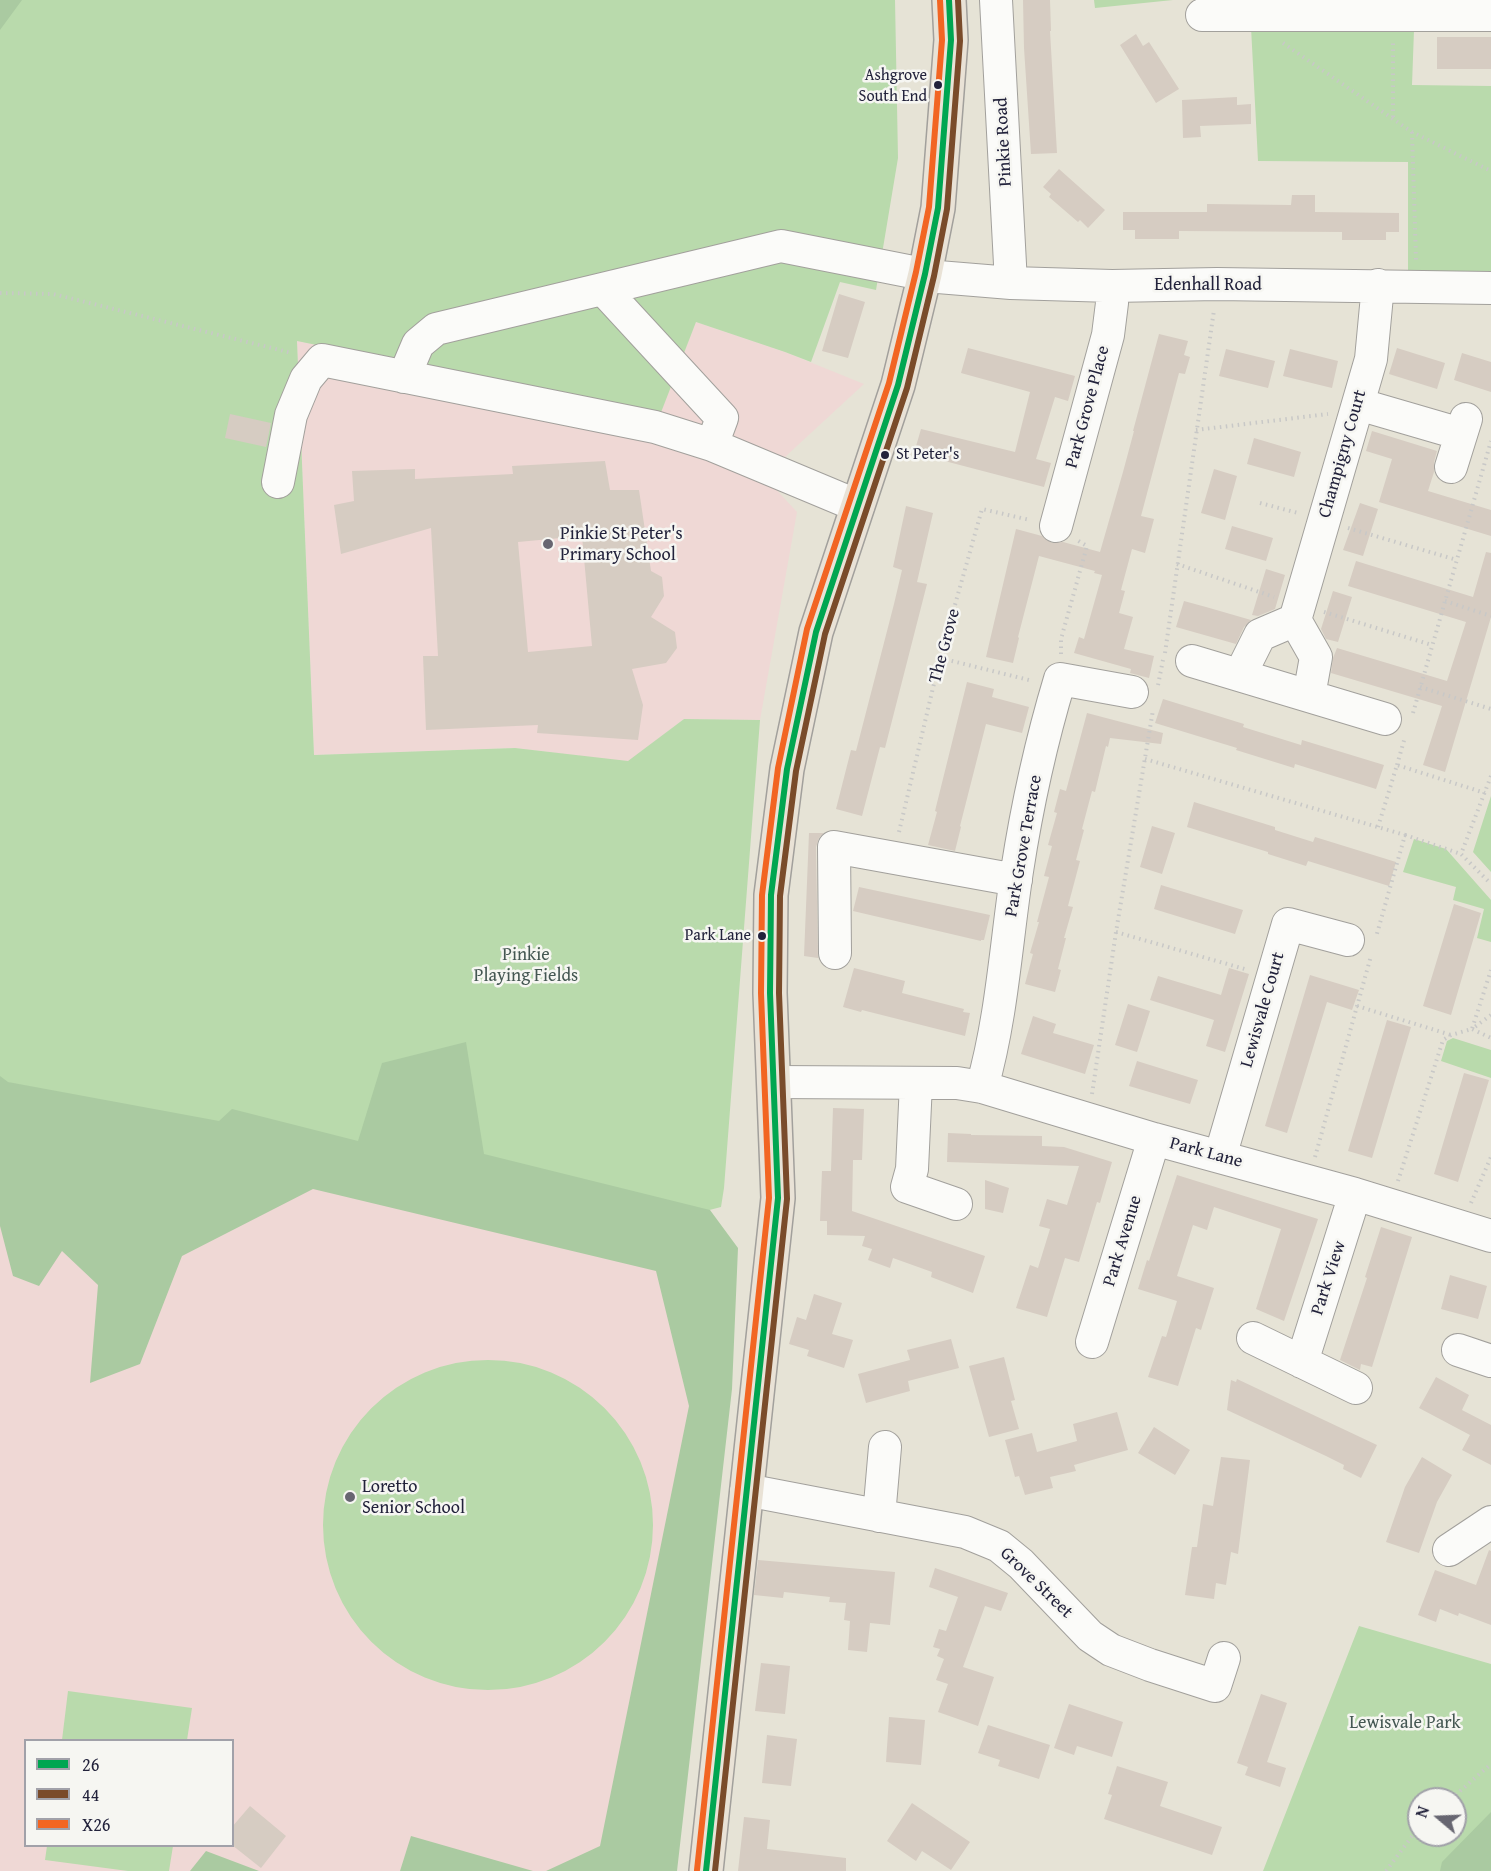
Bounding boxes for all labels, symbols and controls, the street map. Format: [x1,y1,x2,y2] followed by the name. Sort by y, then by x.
[859,66,927,104] place label: Ashgrove South End
[932,79,944,91] marker: Ashgrove South End
[991,97,1017,187] street label: Pinkie Road
[1154,274,1262,296] street label: Edenhall Road
[1061,343,1115,471] street label: Park Grove Place
[1314,387,1372,521] street label: Champigny Court
[896,445,959,465] place label: St Peter's
[879,449,891,461] marker: St Peter's
[560,523,683,566] place label: Pinkie St Peter's Primary School
[541,537,555,551] marker: Pinkie St Peter's Primary School
[925,606,965,686] street label: The Grove
[1001,773,1047,919] street label: Park Grove Terrace
[685,926,751,946] place label: Park Lane
[756,930,768,942] marker: Park Lane
[474,944,578,986] park label: Pinkie Playing Fields
[1236,950,1290,1070] street label: Lewisvale Court
[1167,1133,1245,1173] street label: Park Lane
[1099,1193,1147,1289] street label: Park Avenue
[1307,1238,1351,1318] street label: Park View
[362,1476,465,1518] place label: Loretto Senior School
[343,1490,357,1504] marker: Loretto Senior School
[995,1543,1077,1623] street label: Grove Street
[1349,1712,1461,1734] park label: Lewisvale Park
[24,1739,234,1847] legend
[82,1751,99,1778] text: 26
[82,1781,99,1808] text: 44
[1407,1787,1467,1847] north arrow
[1409,1803,1435,1821] text: N
[82,1811,111,1838] text: X26

